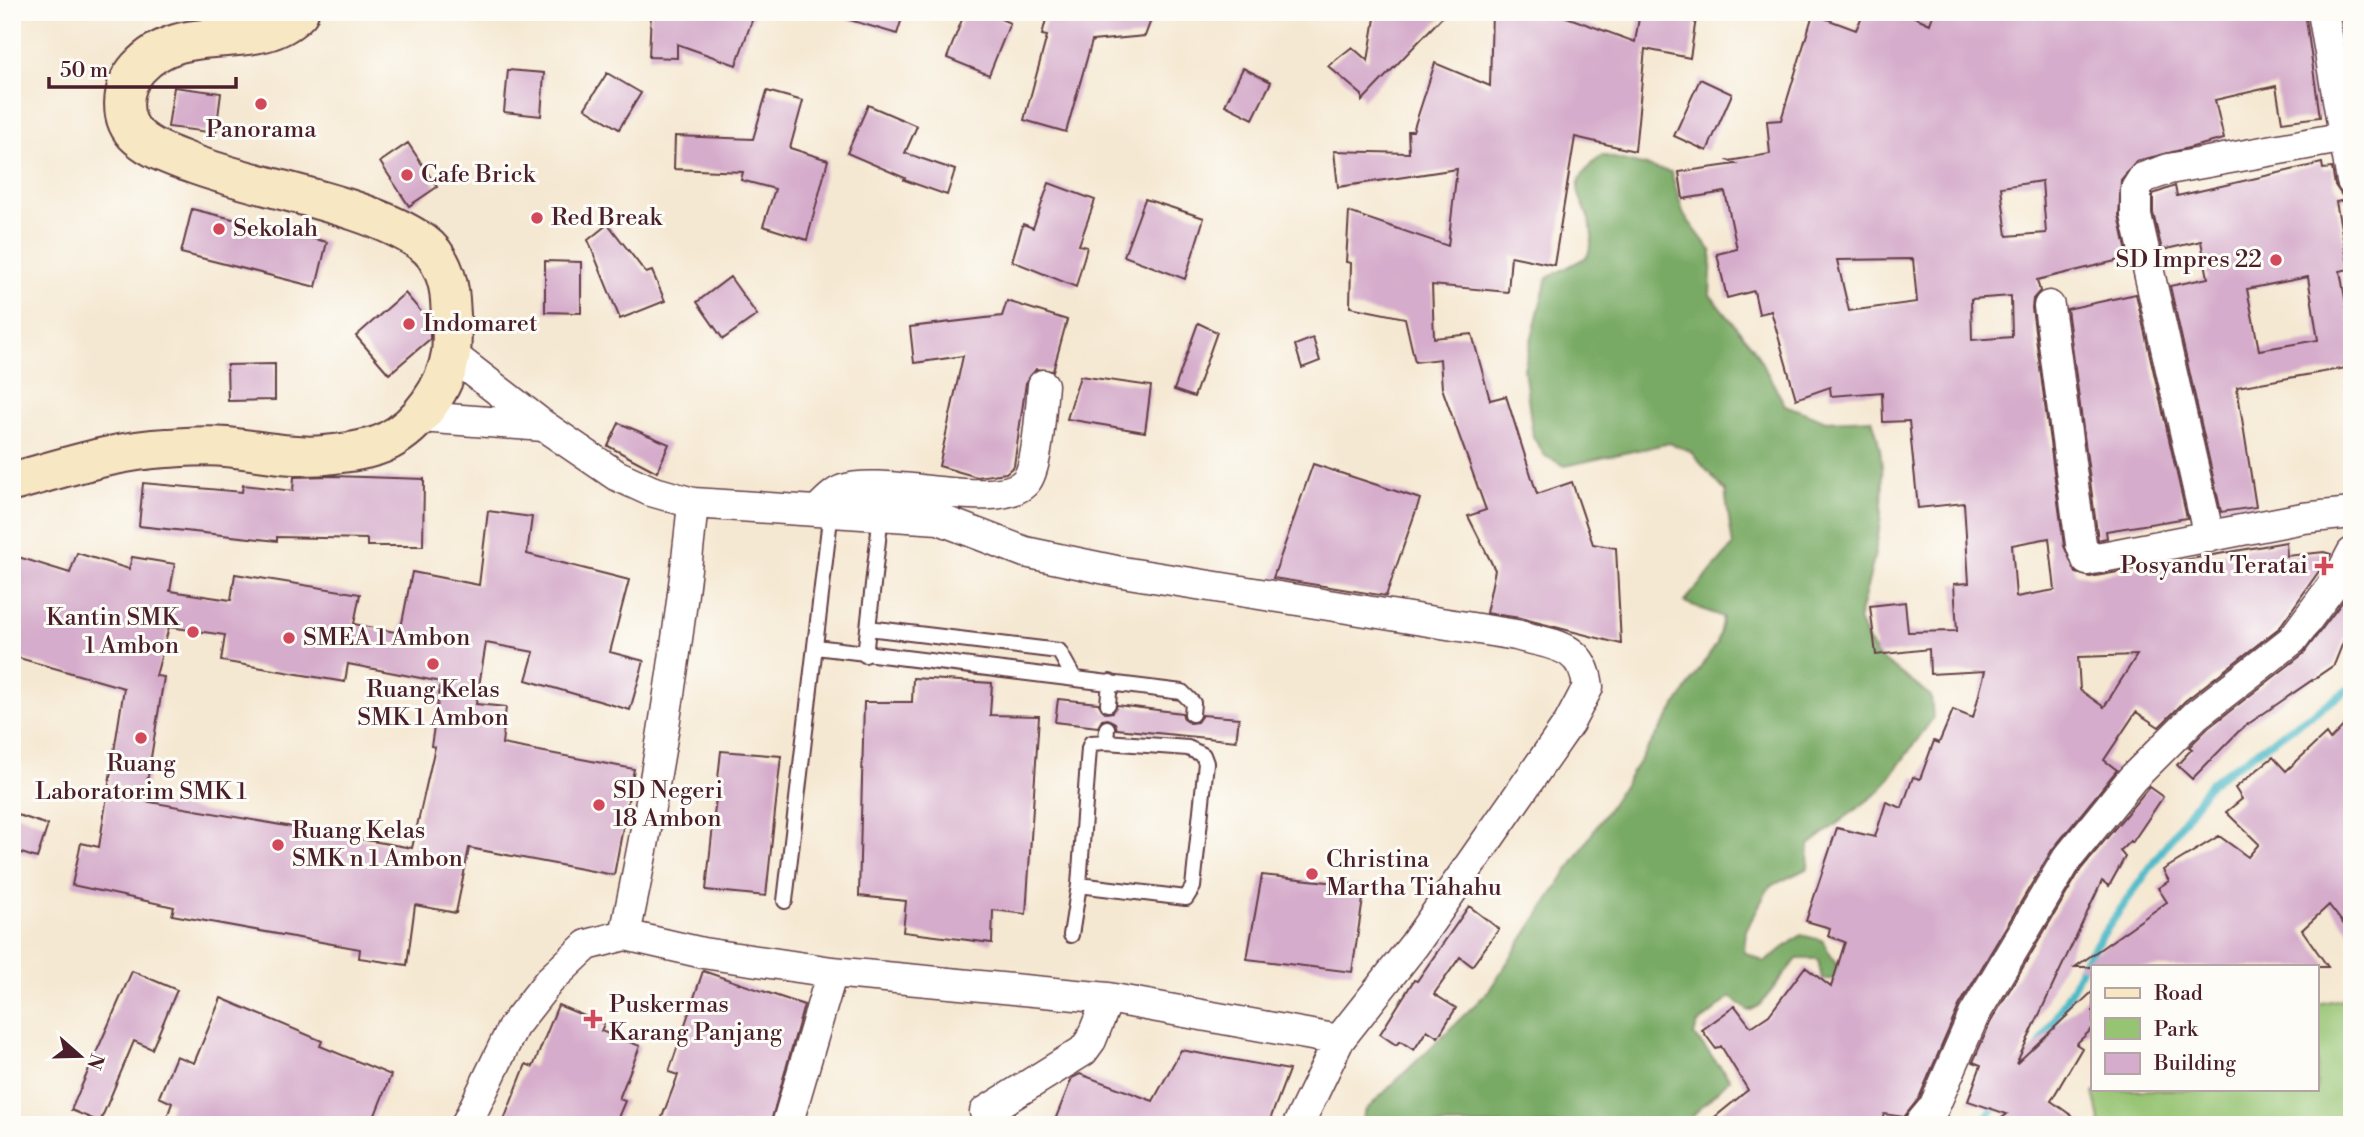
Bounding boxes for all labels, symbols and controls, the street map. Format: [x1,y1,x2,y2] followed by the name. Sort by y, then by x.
[49,46,236,90] scale bar
[60,58,108,84] text: 50 m
[253,96,269,112] marker: Panorama
[206,115,317,145] place label: Panorama
[421,160,537,190] place label: Cafe Brick
[399,167,415,183] marker: Cafe Brick
[551,203,663,233] place label: Red Break
[529,210,545,226] marker: Red Break
[233,214,318,244] place label: Sekolah
[211,221,227,237] marker: Sekolah
[2116,245,2262,275] place label: SD Impres 22
[2268,252,2284,268] marker: SD Impres 22
[423,309,538,339] place label: Indomaret
[401,316,417,332] marker: Indomaret
[2120,551,2308,581] place label: Posyandu Teratai
[2314,556,2334,576] marker: Posyandu Teratai
[46,603,180,661] place label: Kantin SMK 1 Ambon
[303,623,470,653] place label: SMEA 1 Ambon
[185,624,201,640] marker: Kantin SMK 1 Ambon
[281,630,297,646] marker: SMEA 1 Ambon
[425,656,441,672] marker: Ruang Kelas SMK 1 Ambon
[357,675,509,733] place label: Ruang Kelas SMK 1 Ambon
[133,730,149,746] marker: Ruang Laboratorim SMK 1
[35,749,248,807] place label: Ruang Laboratorim SMK 1
[613,776,723,834] place label: SD Negeri 18 Ambon
[591,797,607,813] marker: SD Negeri 18 Ambon
[292,816,463,874] place label: Ruang Kelas SMK n 1 Ambon
[270,837,286,853] marker: Ruang Kelas SMK n 1 Ambon
[1326,845,1502,903] place label: Christina Martha Tiahahu
[1304,866,1320,882] marker: Christina Martha Tiahahu
[2091,965,2318,1092] legend
[2154,981,2203,1007] text: Road
[609,990,783,1048] place label: Puskermas Karang Panjang
[583,1009,603,1029] marker: Puskermas Karang Panjang
[2154,1017,2199,1043] text: Park
[46,1021,116,1092] north arrow
[81,1050,109,1073] text: N
[2153,1051,2236,1077] text: Building

